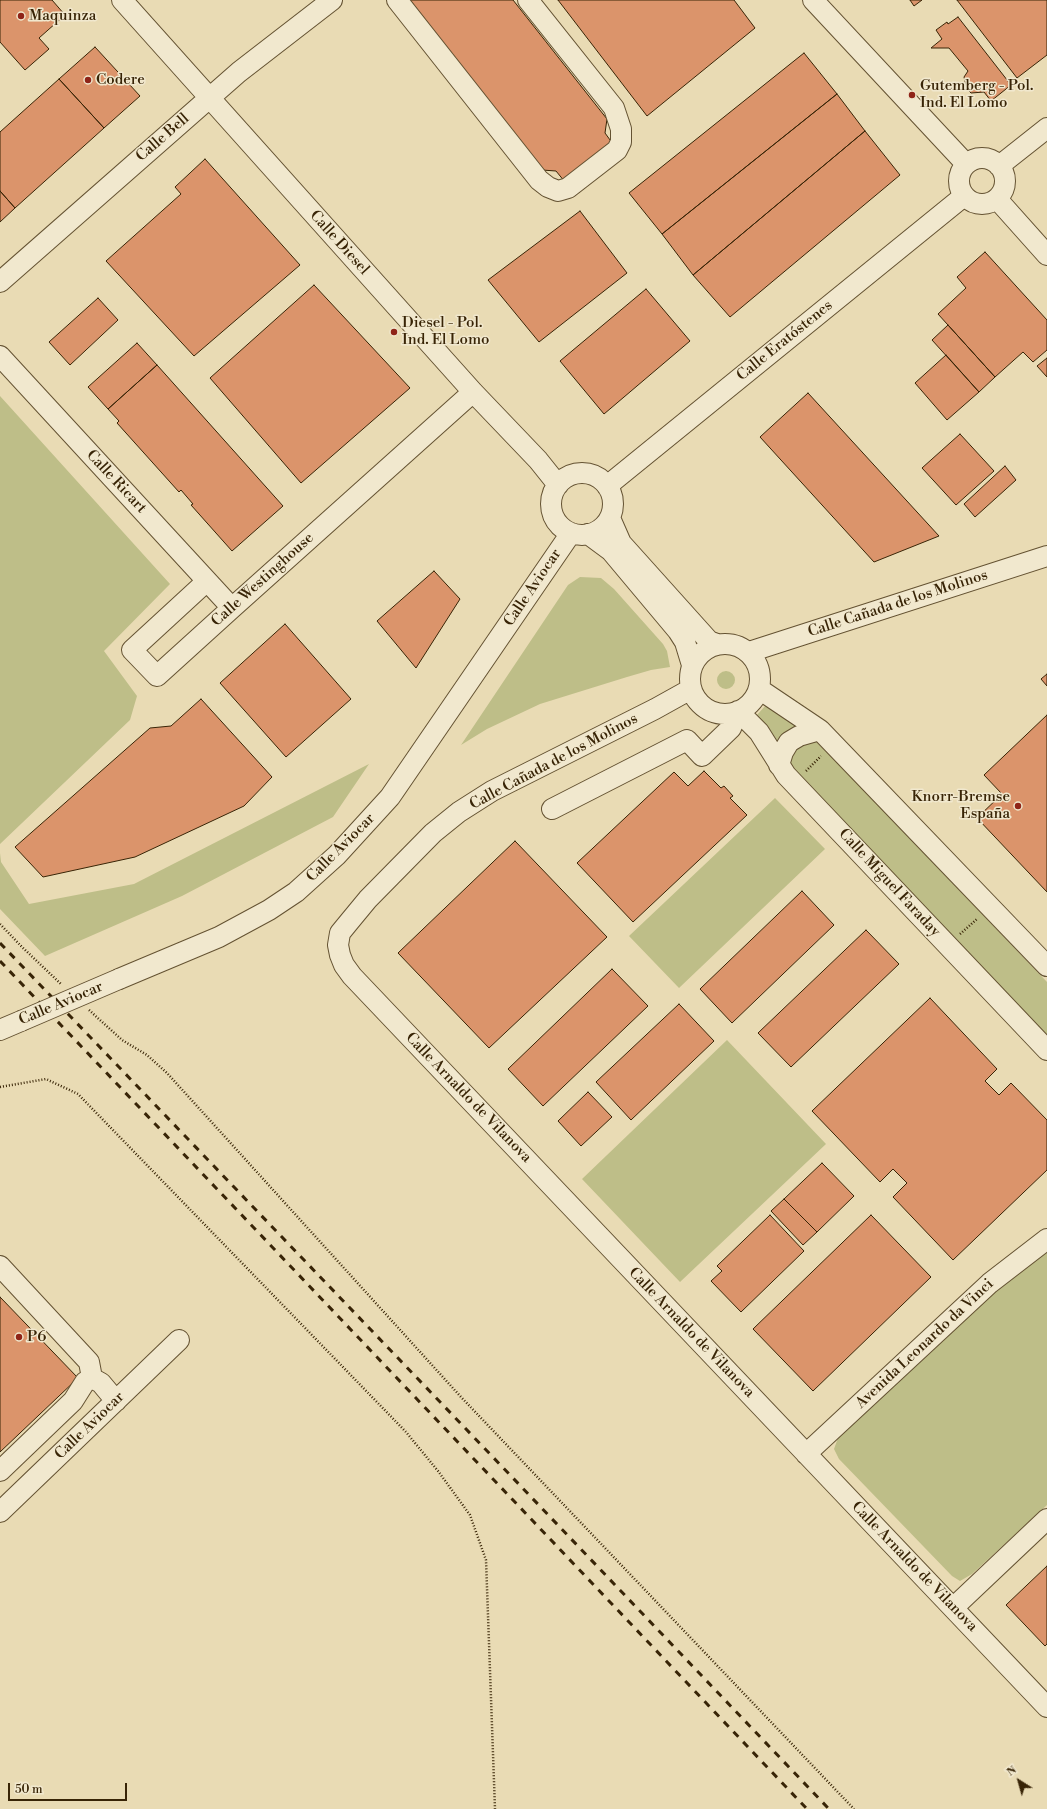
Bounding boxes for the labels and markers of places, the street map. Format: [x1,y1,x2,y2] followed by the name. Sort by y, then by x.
[29,7,96,25] place label: Maquinza
[16,11,26,21] marker: Maquinza
[96,71,145,89] place label: Codere
[83,75,93,85] marker: Codere
[920,77,1033,112] place label: Gutemberg - Pol. Ind. El Lomo
[907,90,917,100] marker: Gutemberg - Pol. Ind. El Lomo
[402,314,489,349] place label: Diesel - Pol. Ind. El Lomo
[389,327,399,337] marker: Diesel - Pol. Ind. El Lomo
[912,788,1010,823] place label: Knorr-Bremse España
[1013,801,1023,811] marker: Knorr-Bremse España
[27,1328,46,1346] place label: P6
[14,1332,24,1342] marker: P6

